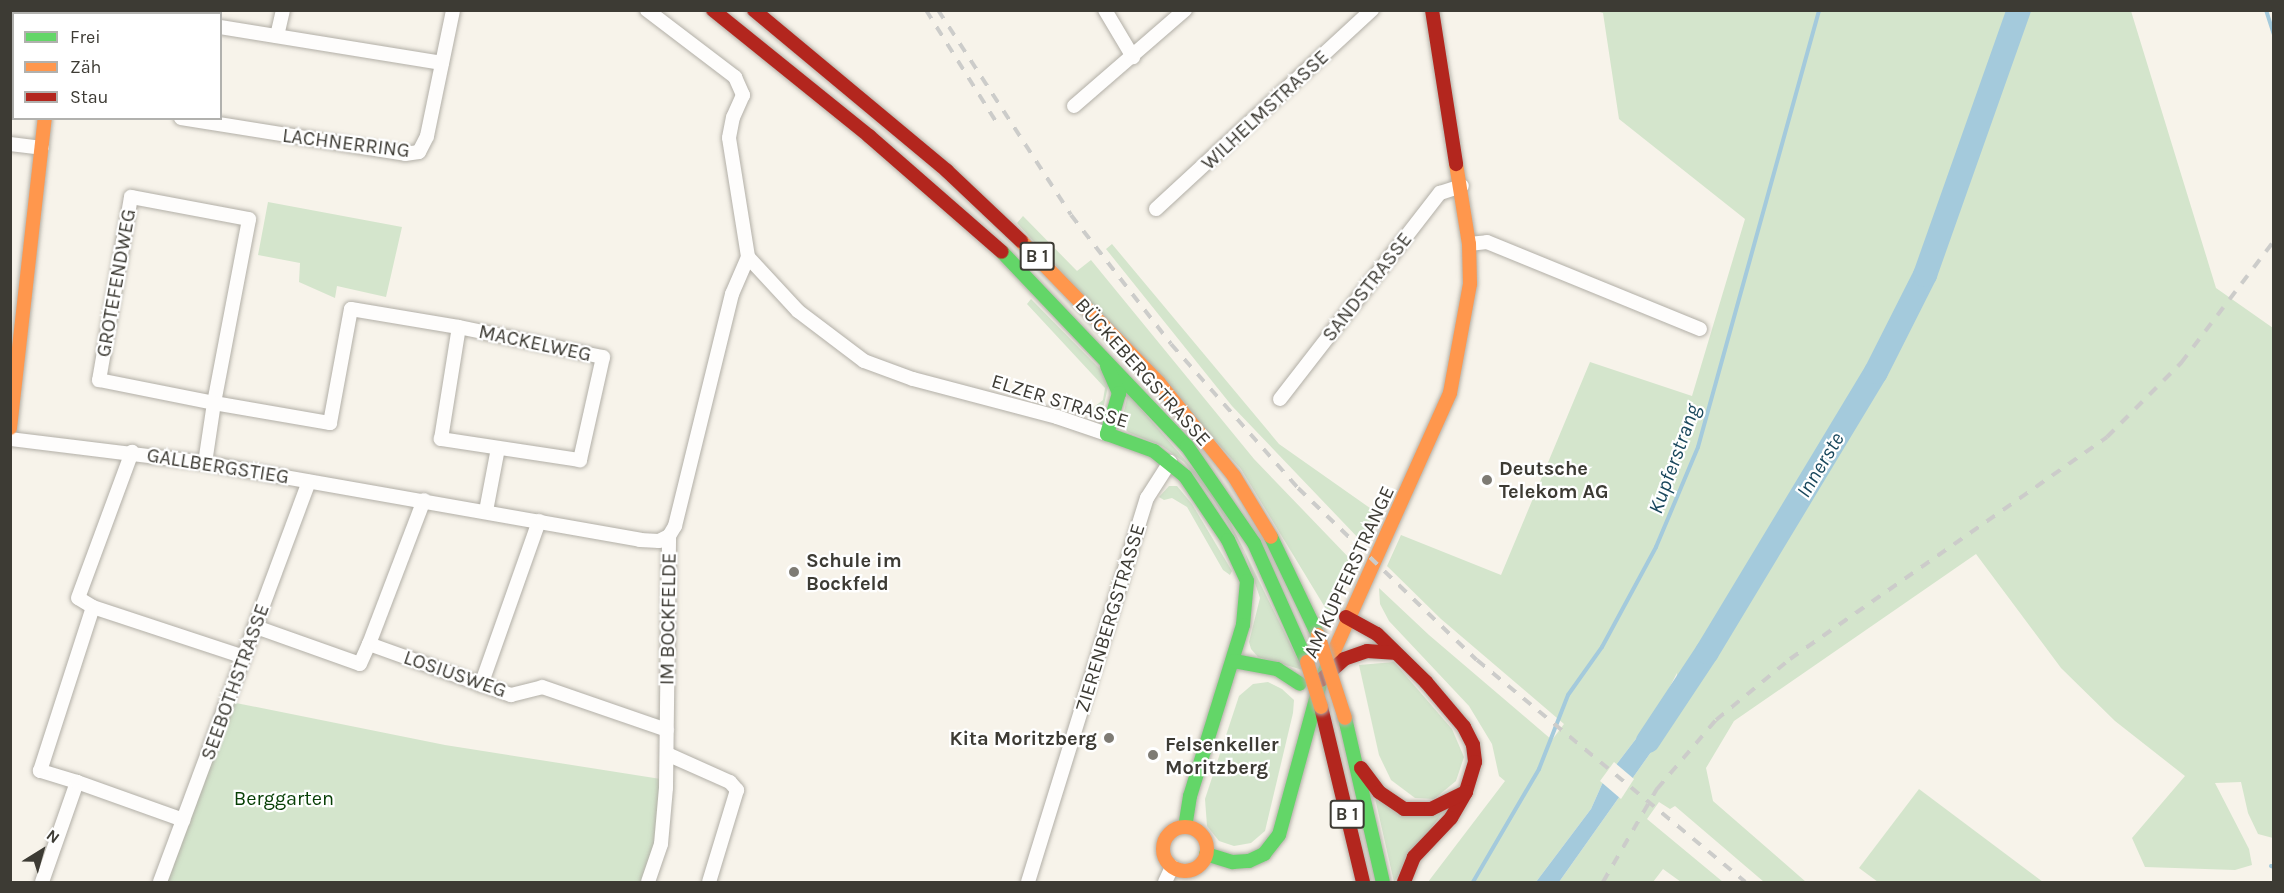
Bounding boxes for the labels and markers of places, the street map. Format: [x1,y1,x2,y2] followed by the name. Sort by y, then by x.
[1499,456,1608,503] place label: Deutsche Telekom AG
[1480,473,1494,487] marker: Deutsche Telekom AG
[806,548,902,595] place label: Schule im Bockfeld
[787,565,801,579] marker: Schule im Bockfeld
[949,726,1097,750] place label: Kita Moritzberg
[1102,731,1116,745] marker: Kita Moritzberg
[1165,732,1279,779] place label: Felsenkeller Moritzberg
[1146,748,1160,762] marker: Felsenkeller Moritzberg

